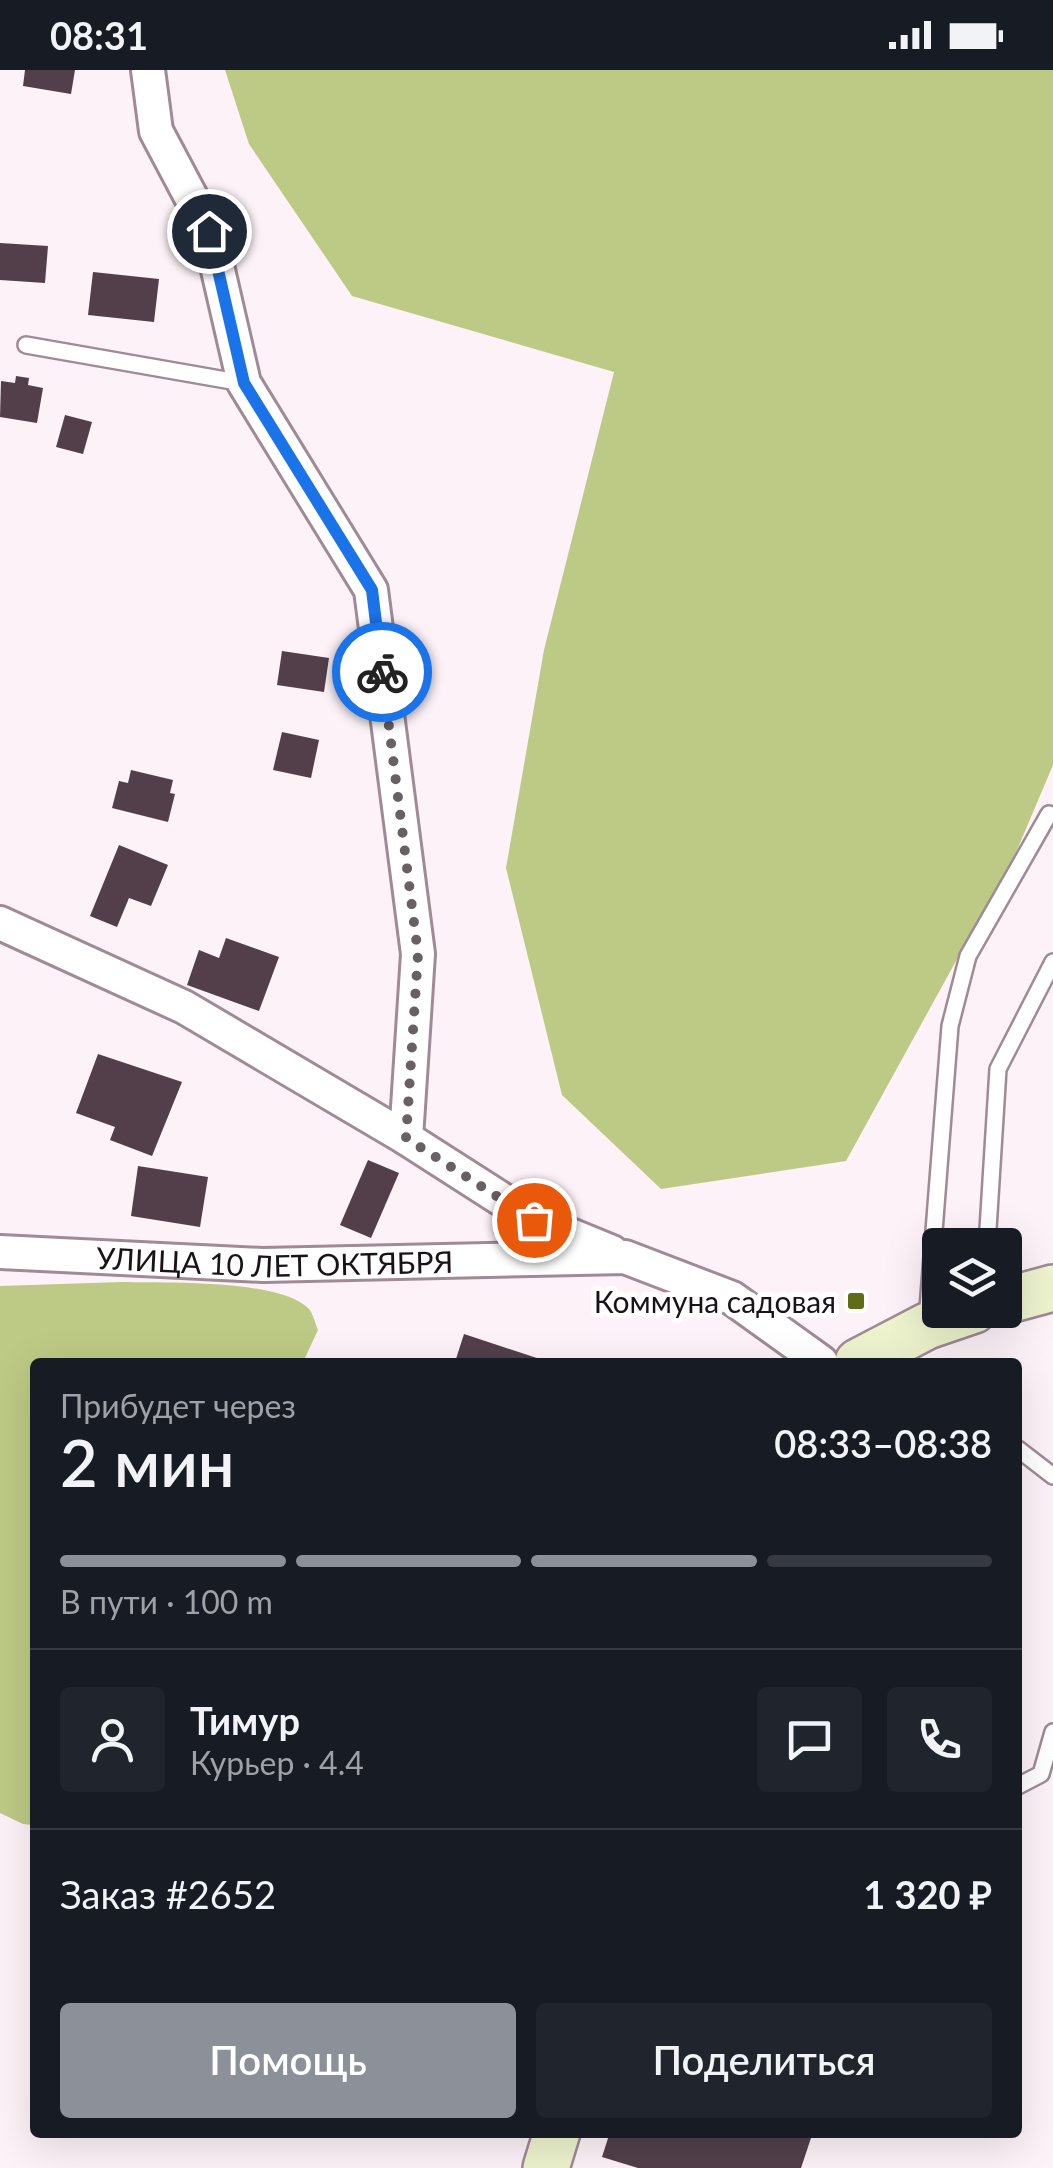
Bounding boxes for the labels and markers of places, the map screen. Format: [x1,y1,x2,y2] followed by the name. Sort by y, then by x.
[167,189,252,274] pin
[492,1178,577,1263] pin
[594,1283,836,1319] place label: Коммуна садовая
[845,1290,867,1312] marker: Коммуна садовая

